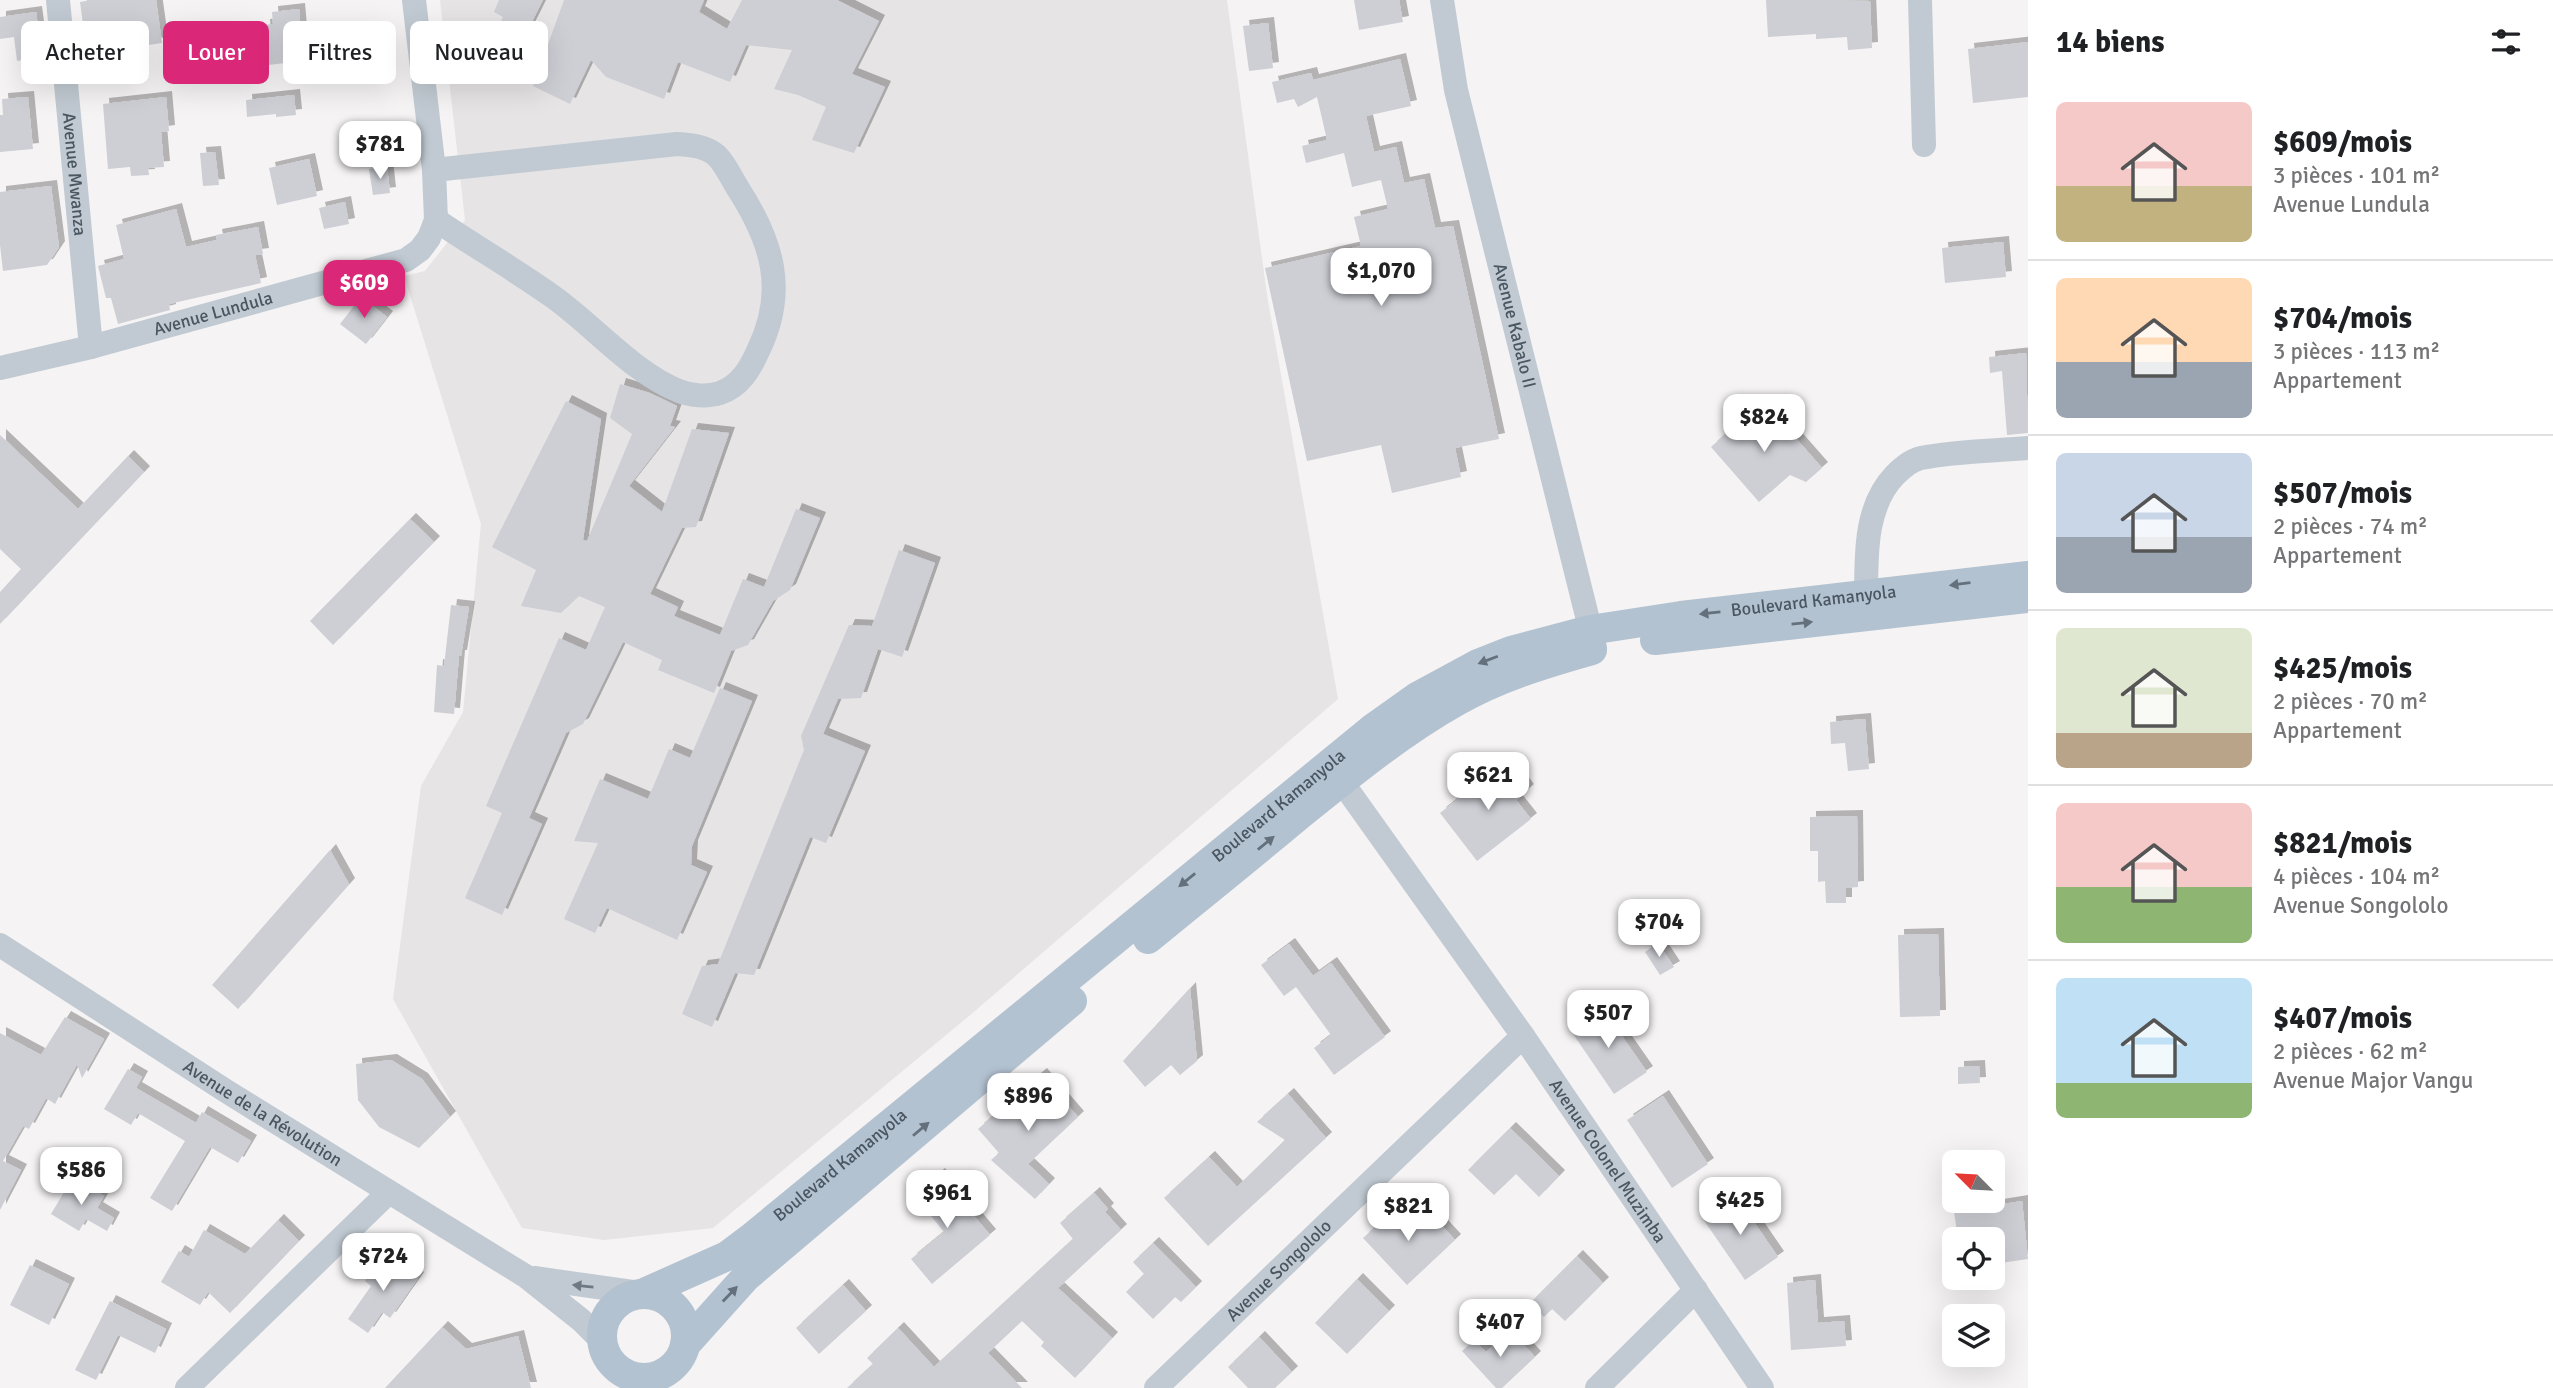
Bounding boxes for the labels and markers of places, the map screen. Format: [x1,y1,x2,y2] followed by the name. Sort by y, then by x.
[339,122,421,181] pin: $781
[1324,248,1438,308] pin: $1,070
[323,260,405,320] pin: $609
[1723,394,1805,454] pin: $824
[1447,752,1529,812] pin: $621
[1618,900,1700,959] pin: $704
[1567,990,1649,1050] pin: $507
[987,1074,1069,1133] pin: $896
[40,1148,122,1207] pin: $586
[906,1170,988,1230] pin: $961
[1699,1178,1781,1237] pin: $425
[1367,1184,1449,1243] pin: $821
[342,1234,424,1293] pin: $724
[1459,1300,1541,1359] pin: $407

